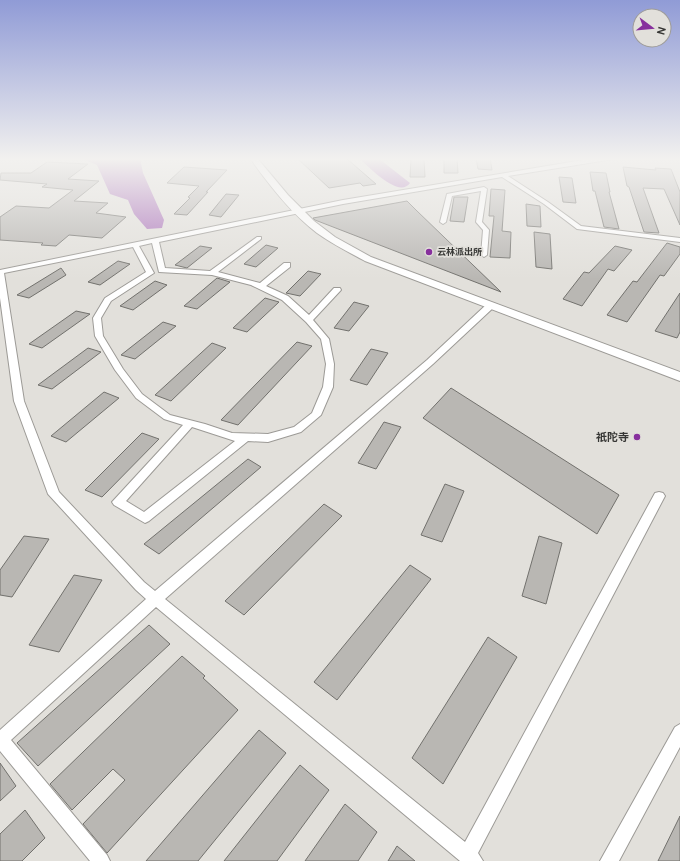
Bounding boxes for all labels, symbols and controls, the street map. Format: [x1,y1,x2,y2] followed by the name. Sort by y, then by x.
[632,8,672,48] north arrow
[654,25,669,36] text: N
[437,246,482,257] place label: 云林派出所
[424,247,434,257] marker: 云林派出所
[596,430,629,444] place label: 祇陀寺
[632,432,642,442] marker: 祇陀寺

